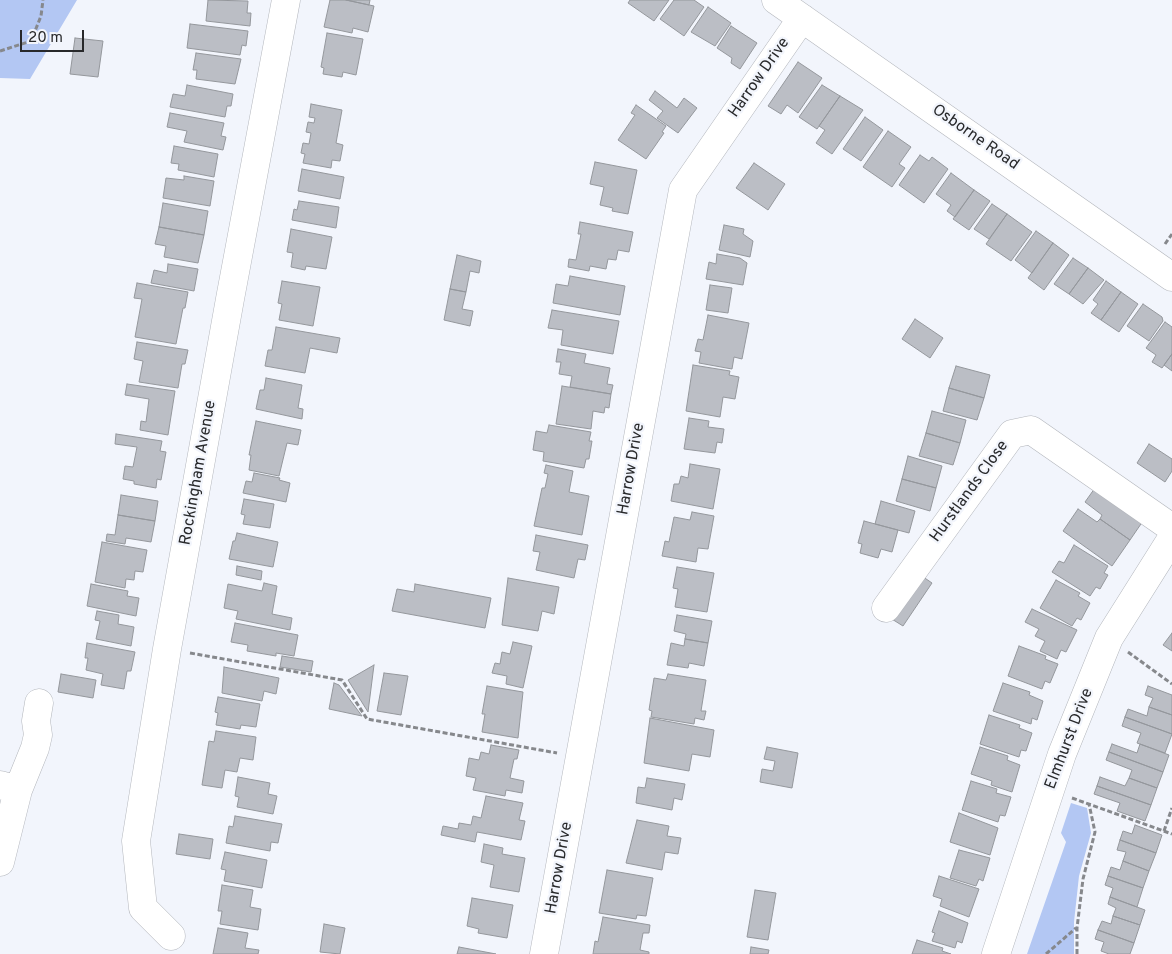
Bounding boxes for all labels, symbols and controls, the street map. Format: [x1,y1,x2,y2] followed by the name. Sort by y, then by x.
[22,20,86,52] scale bar
[28,29,63,48] text: 20 m
[725,34,795,122] street label: Harrow Drive
[928,101,1022,175] street label: Osborne Road
[177,399,221,547] street label: Rockingham Avenue
[614,421,650,517] street label: Harrow Drive
[927,437,1013,547] street label: Hurstlands Close
[1042,686,1098,792] street label: Elmhurst Drive
[542,820,578,916] street label: Harrow Drive

